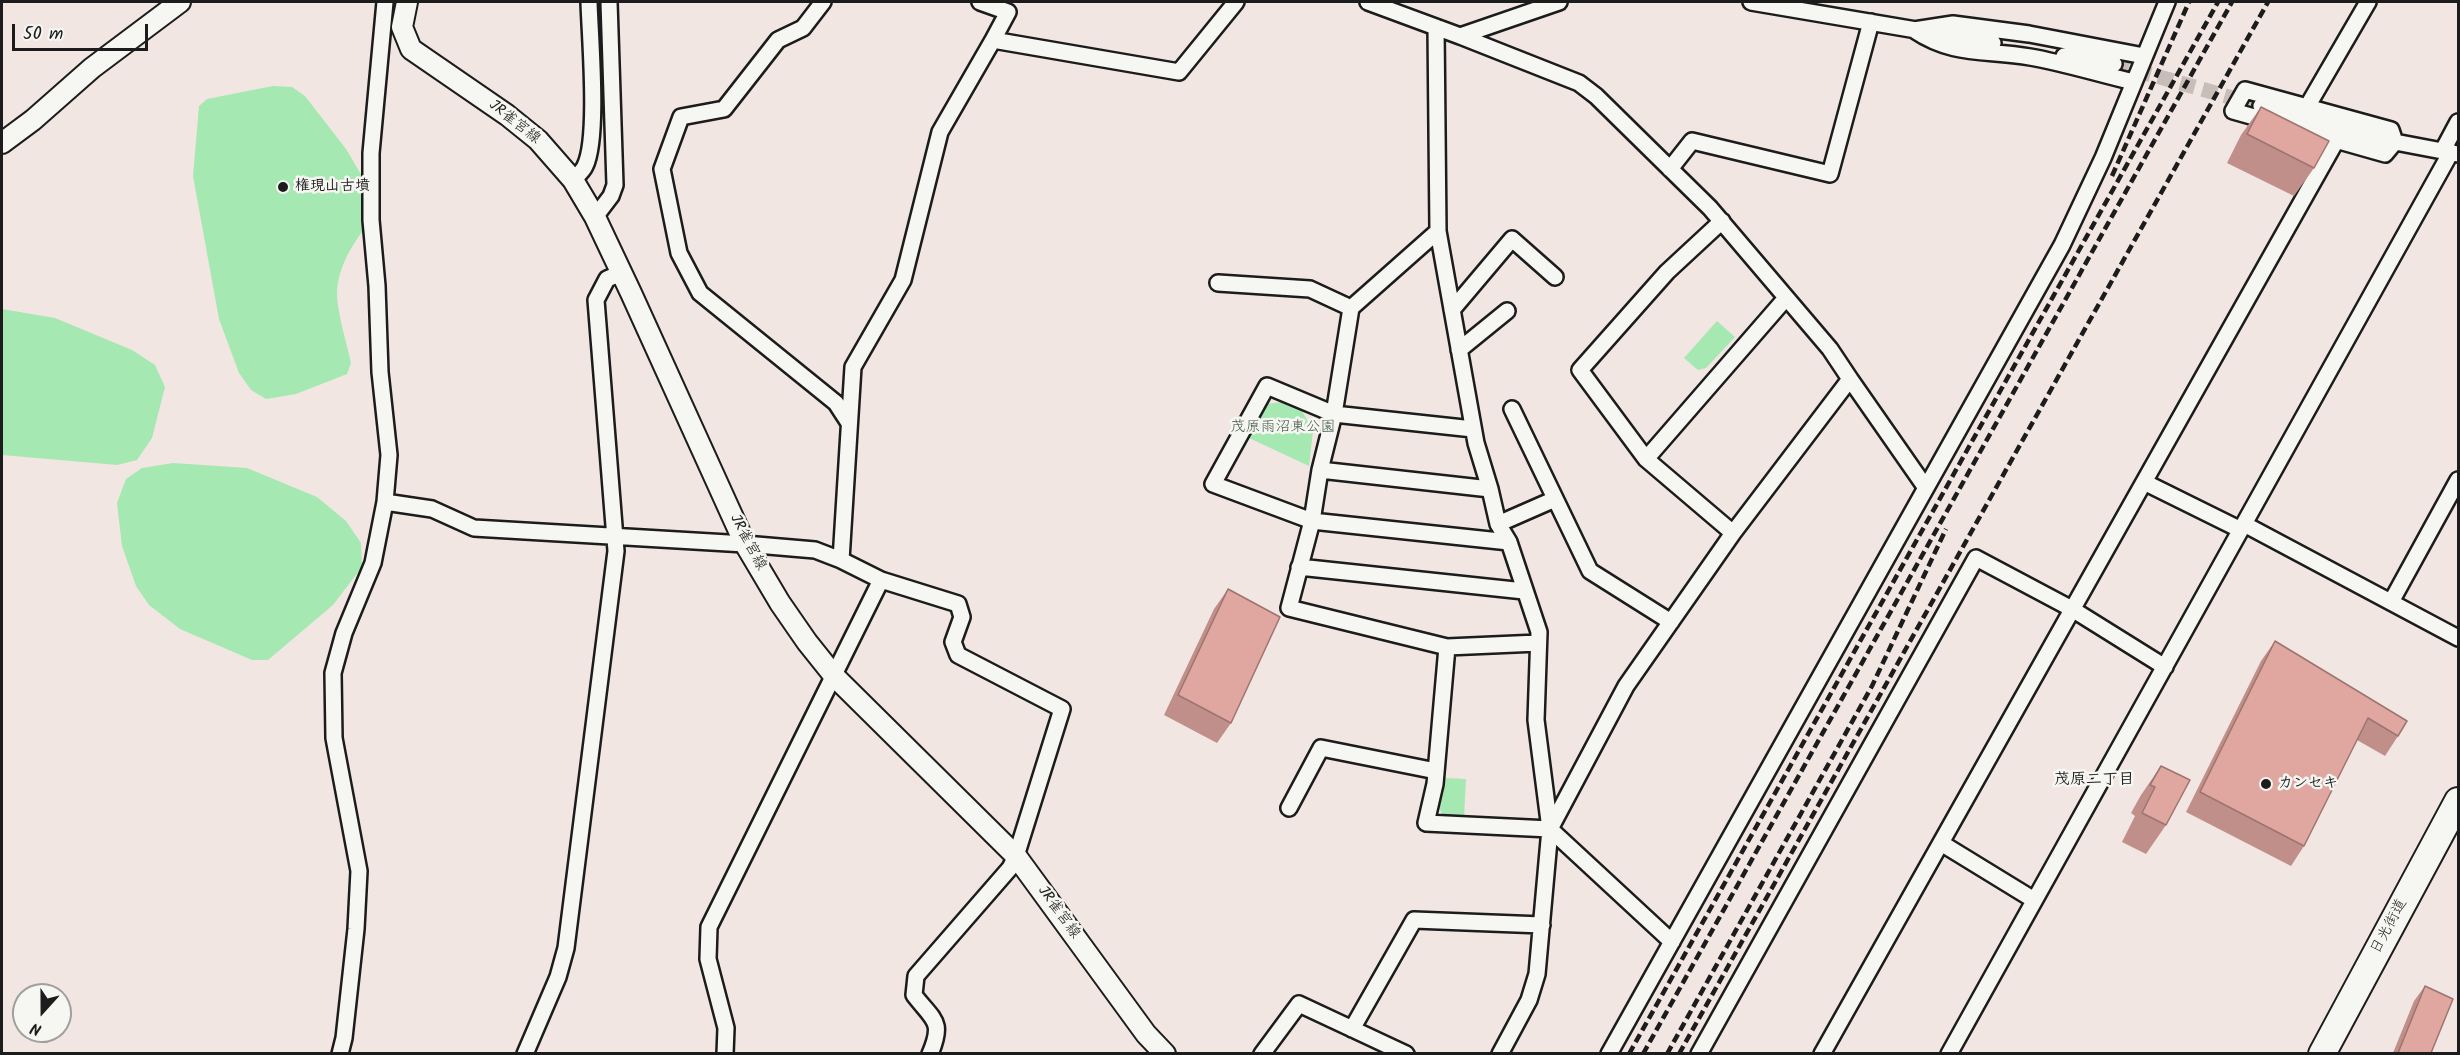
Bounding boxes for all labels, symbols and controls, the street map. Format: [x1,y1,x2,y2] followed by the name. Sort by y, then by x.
[15,12,152,50] scale bar
[23,20,63,49] text: 50 m
[485,97,543,149] street label: JR雀宮線
[295,178,370,196] place label: 権現山古墳
[276,180,290,194] marker: 権現山古墳
[1231,419,1335,437] park label: 茂原雨沼東公園
[725,512,769,574] street label: JR雀宮線
[2054,771,2134,791] district label: 茂原二丁目
[2278,775,2338,793] place label: カンセキ
[2259,777,2273,791] marker: カンセキ
[1033,883,1083,943] street label: JR雀宮線
[2368,896,2412,958] street label: 日光街道
[12,983,72,1043] north arrow
[27,1015,45,1042] text: N

